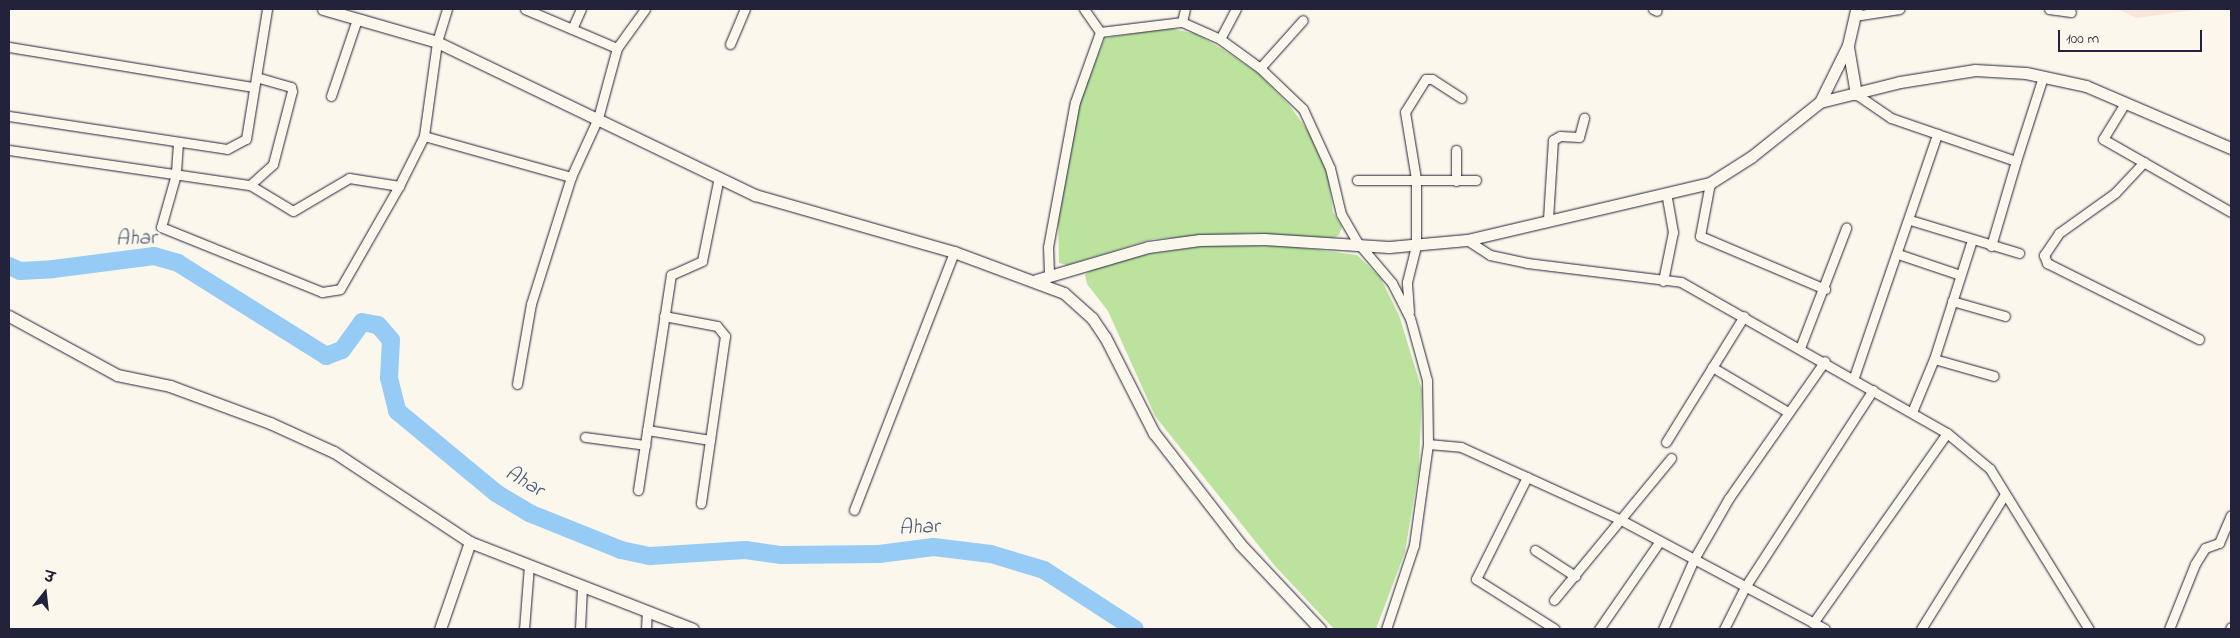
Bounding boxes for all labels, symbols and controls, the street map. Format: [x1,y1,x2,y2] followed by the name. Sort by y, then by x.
[2060,20,2204,52] scale bar
[2066,28,2099,50] text: 100 m
[115,226,157,252] water label: Ahar
[500,461,548,503] water label: Ahar
[898,514,940,542] water label: Ahar
[42,567,57,589] text: उ
[20,568,70,618] north arrow

